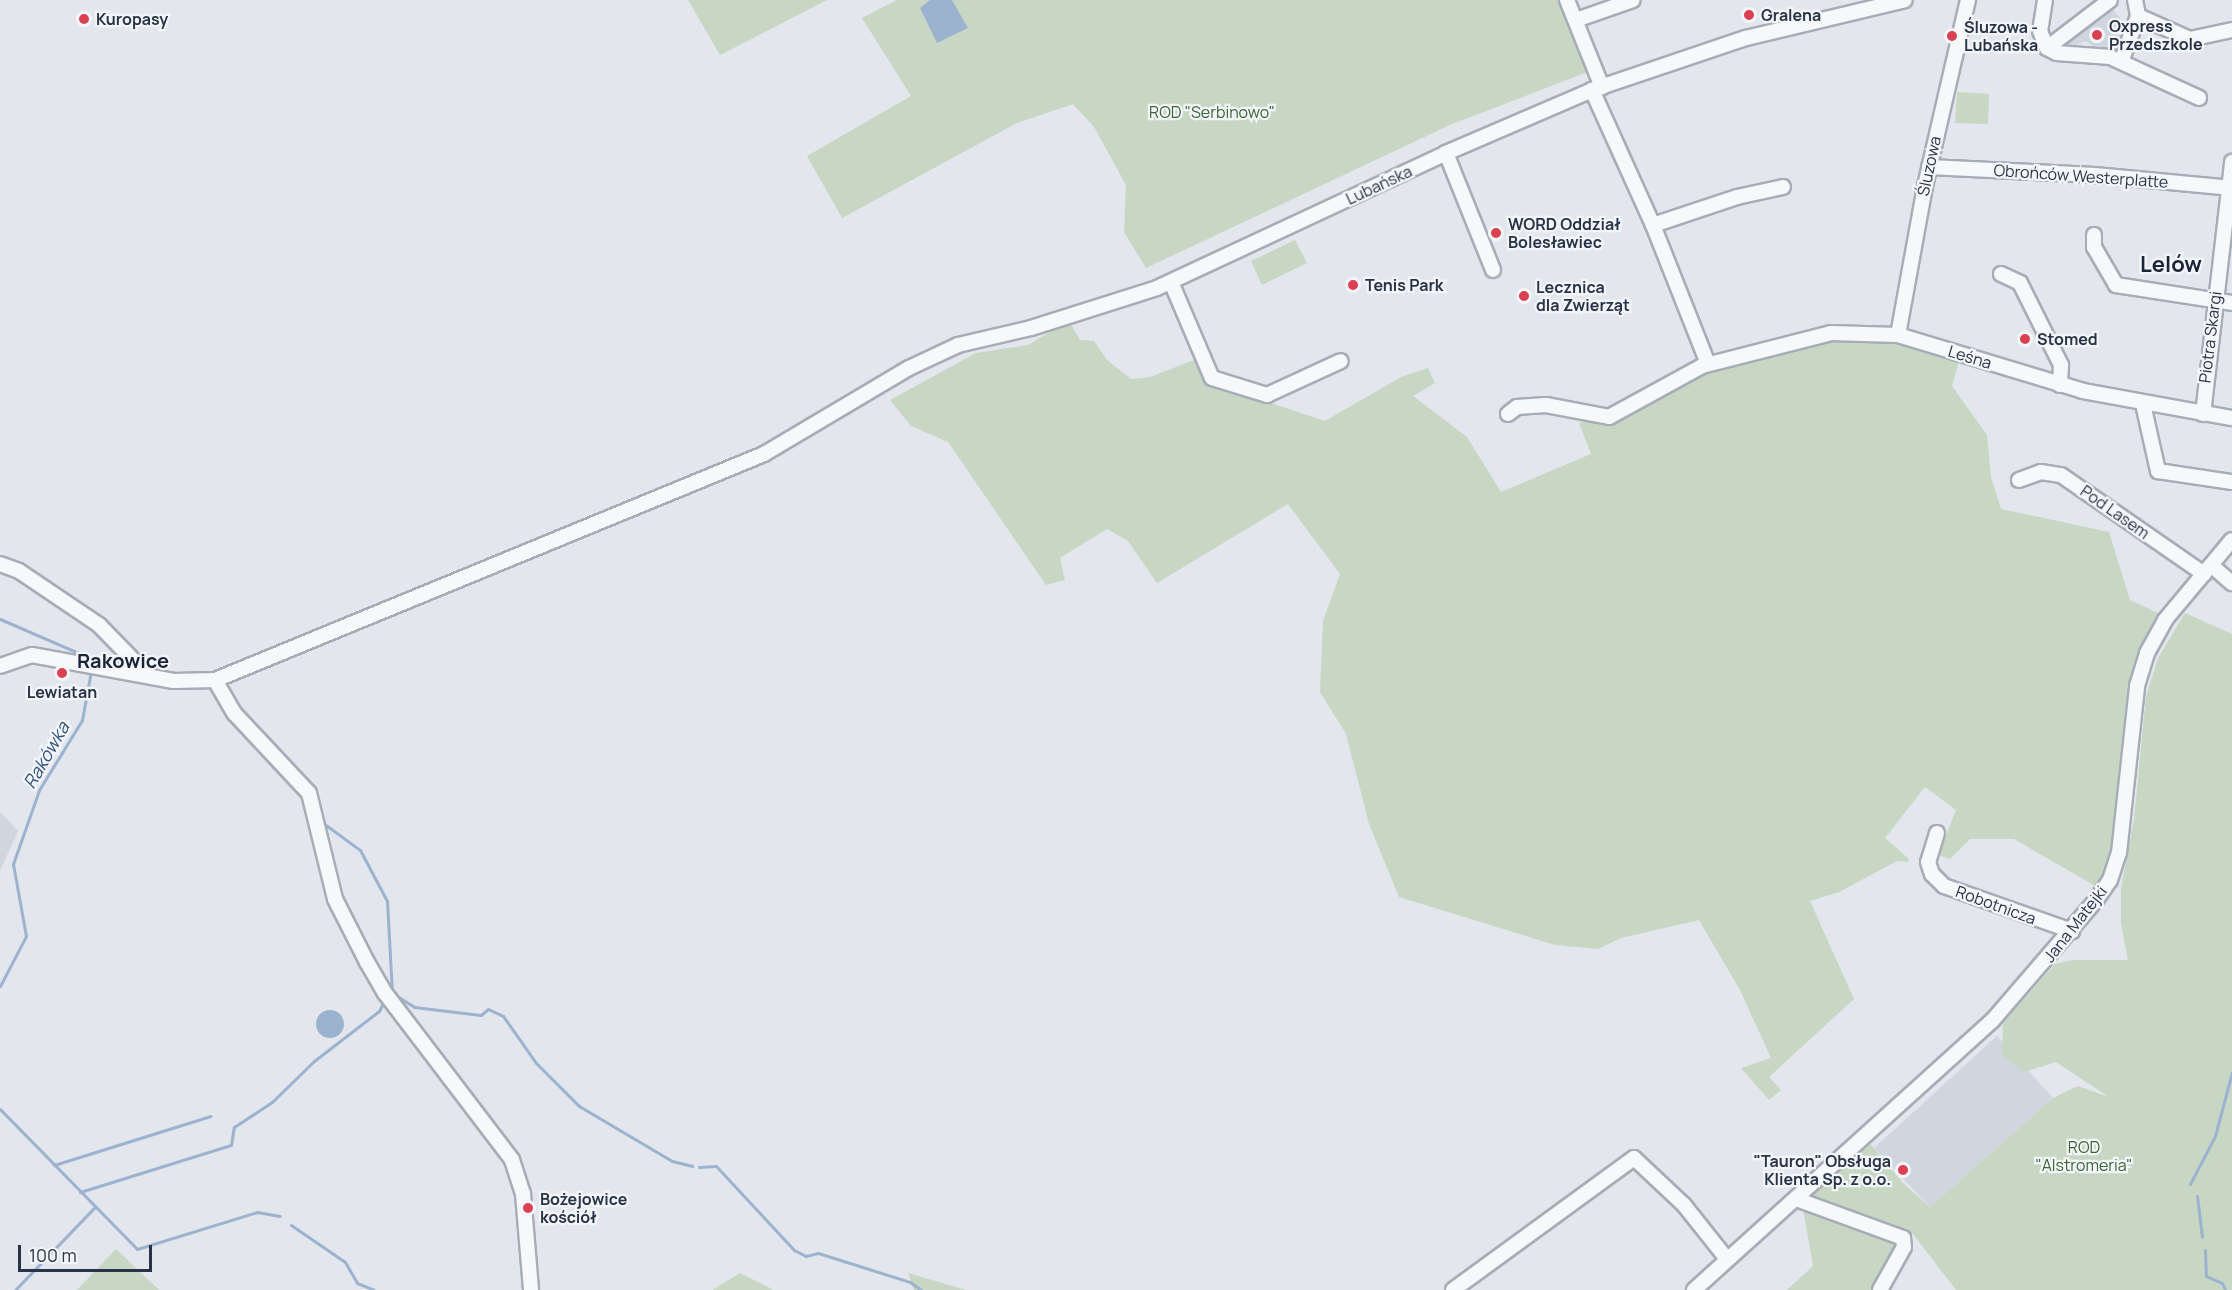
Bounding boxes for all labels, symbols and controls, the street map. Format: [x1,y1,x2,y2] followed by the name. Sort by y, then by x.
[1761,5,1821,25] place label: Gralena
[1742,8,1756,22] marker: Gralena
[96,9,168,29] place label: Kuropasy
[77,12,91,26] marker: Kuropasy
[2109,16,2203,54] place label: Oxpress Przedszkole
[1964,17,2038,55] place label: Śluzowa - Lubańska
[2090,28,2104,42] marker: Oxpress Przedszkole
[1945,29,1959,43] marker: Śluzowa - Lubańska
[1149,102,1275,122] park label: ROD "Serbinowo"
[1913,134,1945,198] street label: Śluzowa
[1993,160,2169,192] street label: Obrońców Westerplatte
[1343,161,1415,209] street label: Lubańska
[1508,214,1621,252] place label: WORD Oddział Bolesławiec
[1489,226,1503,240] marker: WORD Oddział Bolesławiec
[2140,252,2202,278] district label: Lelów
[1365,275,1443,295] place label: Tenis Park
[1536,277,1630,315] place label: Lecznica dla Zwierząt
[1346,278,1360,292] marker: Tenis Park
[1517,289,1531,303] marker: Lecznica dla Zwierząt
[2195,290,2225,384] street label: Piotra Skargi
[2037,329,2098,349] place label: Stomed
[2018,332,2032,346] marker: Stomed
[1946,341,1994,373] street label: Leśna
[2077,481,2153,543] street label: Pod Lasem
[77,648,169,672] district label: Rakowice
[55,666,69,680] marker: Lewiatan
[27,682,97,702] place label: Lewiatan
[18,718,74,792] water label: Rakówka
[1953,882,2039,928] street label: Robotnicza
[2039,882,2111,966] street label: Jana Matejki
[2035,1137,2133,1175] park label: ROD "Alstromeria"
[1753,1151,1891,1189] place label: "Tauron" Obsługa Klienta Sp. z o.o.
[1896,1163,1910,1177] marker: "Tauron" Obsługa Klienta Sp. z o.o.
[540,1189,627,1227] place label: Bożejowice kościół
[521,1201,535,1215] marker: Bożejowice kościół
[21,1233,154,1271] scale bar
[29,1243,77,1267] text: 100 m

